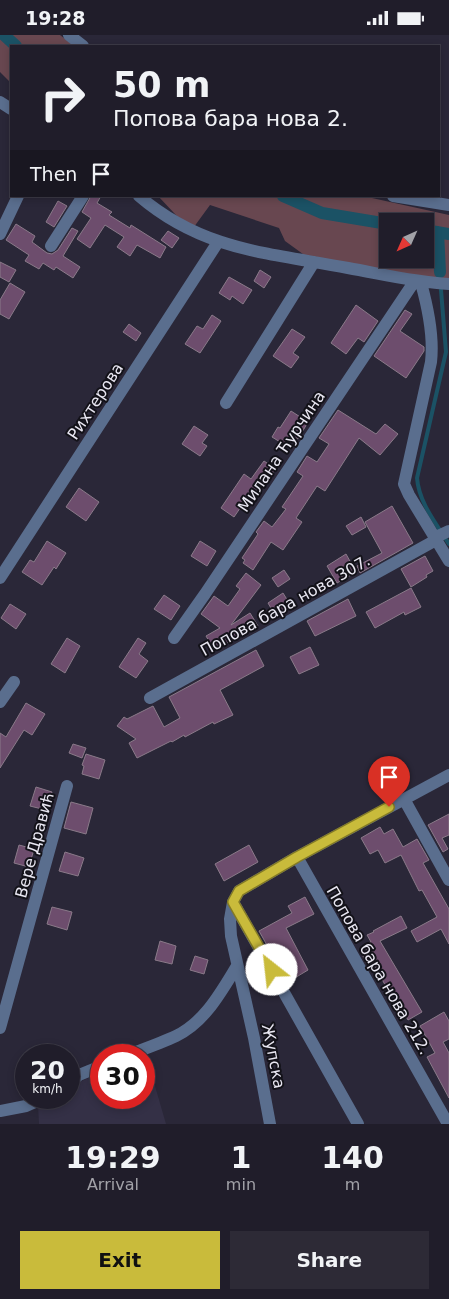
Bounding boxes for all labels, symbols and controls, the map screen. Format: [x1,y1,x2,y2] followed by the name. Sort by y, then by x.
[25,7,85,29] text: 19:28
[30,65,95,130] icon: right
[113,65,210,105] text: 50 m
[113,106,348,131] text: Попова бара нова 2.
[87,160,115,188] icon: arrive
[30,163,77,185] text: Then
[379,213,434,267] north arrow
[379,213,434,268] map controls
[64,359,127,443] street label: Рихтерова
[234,387,329,515] street label: Милана Ћурчина
[197,551,374,660] street label: Попова бара нова 307.
[368,756,410,807] pin
[375,763,403,791] icon: arrive
[11,790,58,900] street label: Вере Дравић
[323,883,435,1058] street label: Попова бара нова 212.
[245,943,297,995] position arrow
[258,1022,289,1090] street label: Жупска
[90,1044,155,1109] speed limit sign: 30
[30,1056,65,1085] text: 20
[32,1082,63,1096] text: km/h
[65,1140,161,1175] text: 19:29
[230,1140,251,1175] text: 1
[321,1140,384,1175] text: 140
[87,1175,139,1194] text: Arrival
[226,1175,256,1194] text: min
[345,1175,360,1194] text: m
[20,1231,220,1289] button: Exit
[230,1231,429,1289] button: Share

